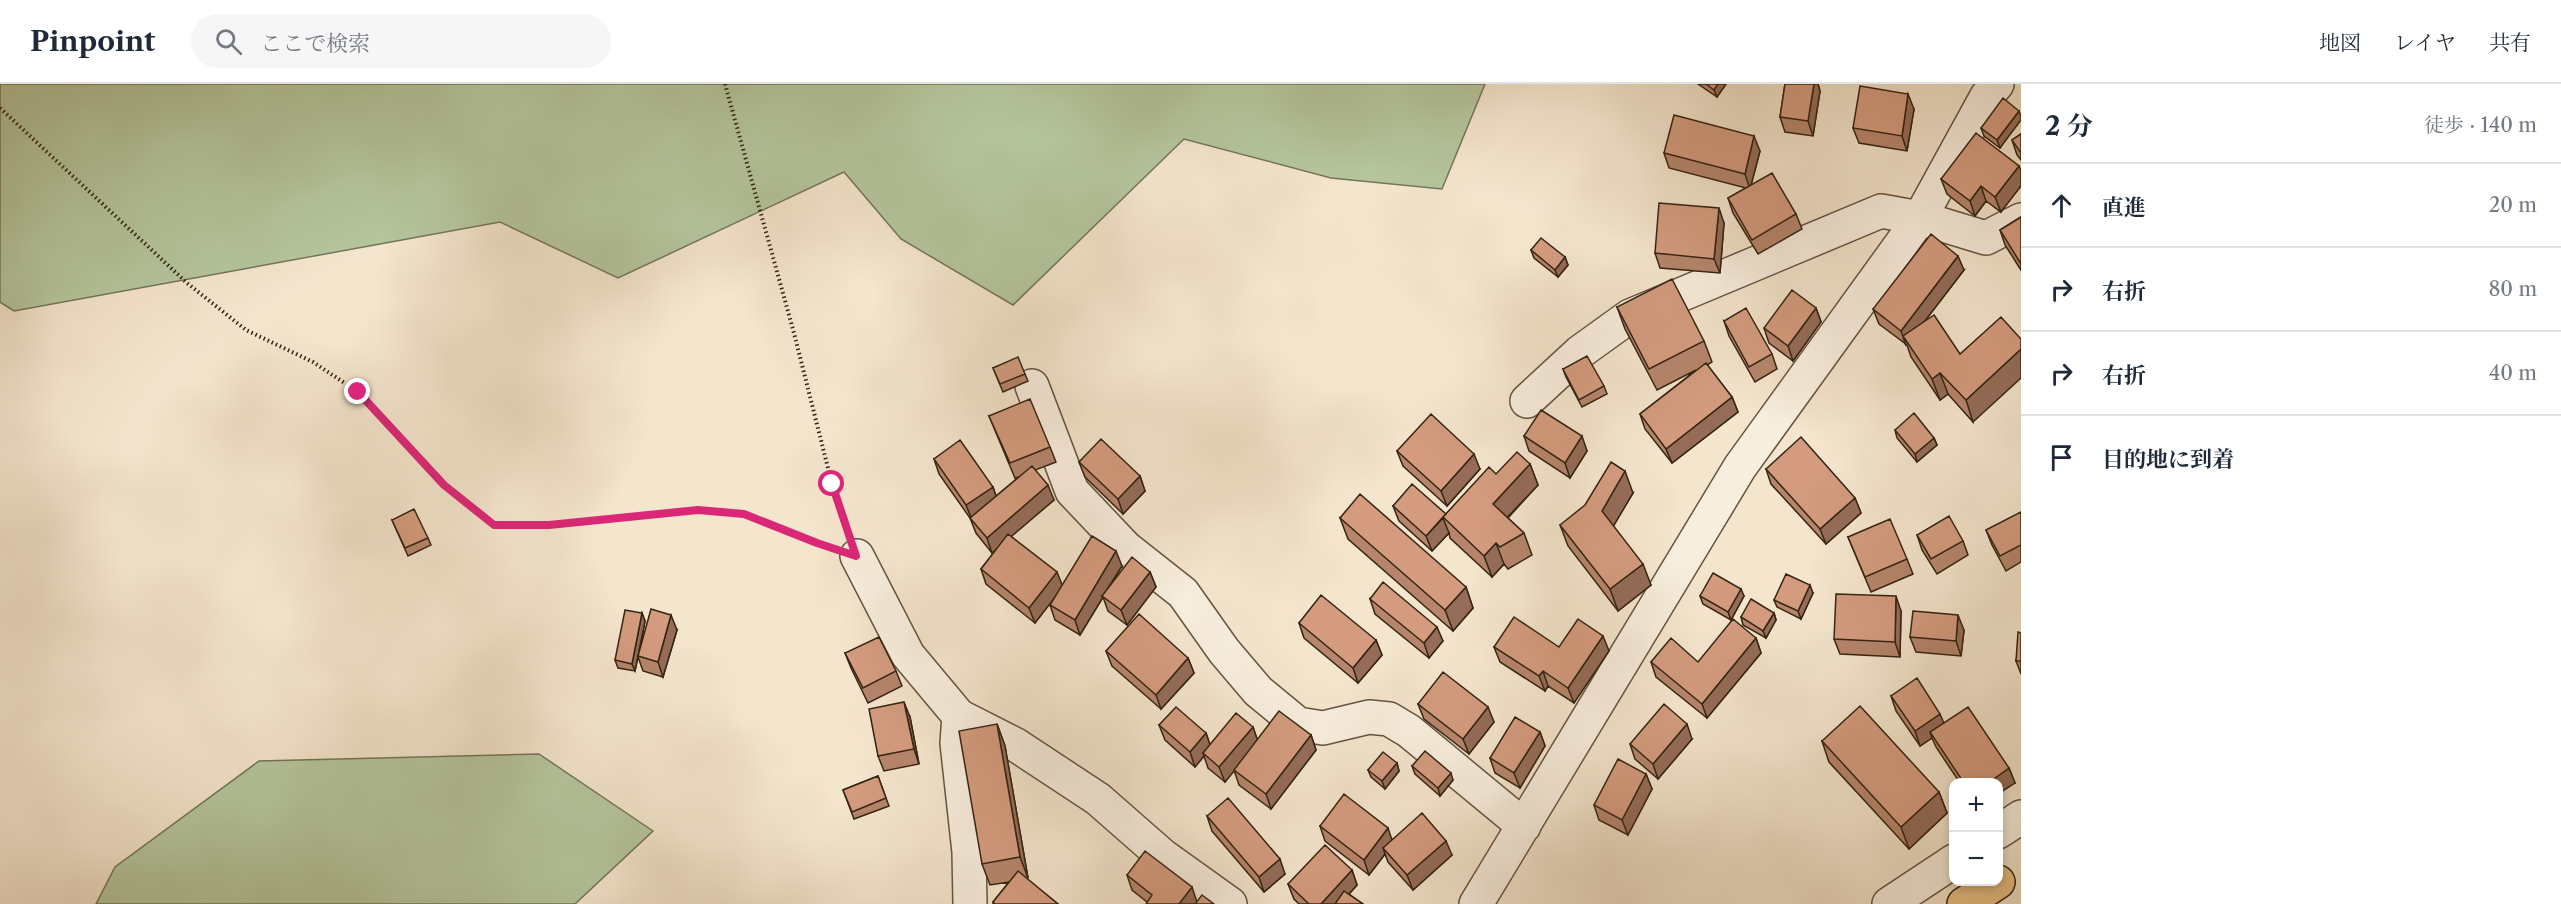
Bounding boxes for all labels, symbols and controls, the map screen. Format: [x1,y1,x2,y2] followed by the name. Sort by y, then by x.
[191,14,611,68] search box
[30,24,155,58] text: Pinpoint
[212,25,245,58] icon: search
[260,30,370,57] text: ここで検索
[2319,30,2361,55] text: 地図
[2394,30,2456,55] text: レイヤ
[2489,30,2531,55] text: 共有
[2045,110,2093,142] text: 2 分
[2424,113,2537,137] text: 徒歩 · 140 m
[2045,189,2078,222] icon: ahead
[2489,193,2537,217] text: 20 m
[2102,194,2146,221] text: 直進
[2045,273,2078,306] icon: right
[2489,277,2537,301] text: 80 m
[2102,278,2146,305] text: 右折
[2045,357,2078,390] icon: right
[2489,361,2537,385] text: 40 m
[2102,362,2146,389] text: 右折
[344,378,370,404] route end
[2045,441,2078,474] icon: arrive
[2102,446,2234,473] text: 目的地に到着
[818,470,844,496] route start
[1949,778,2003,886] map controls
[1949,778,2003,832] button: +
[1949,832,2003,886] button: −

